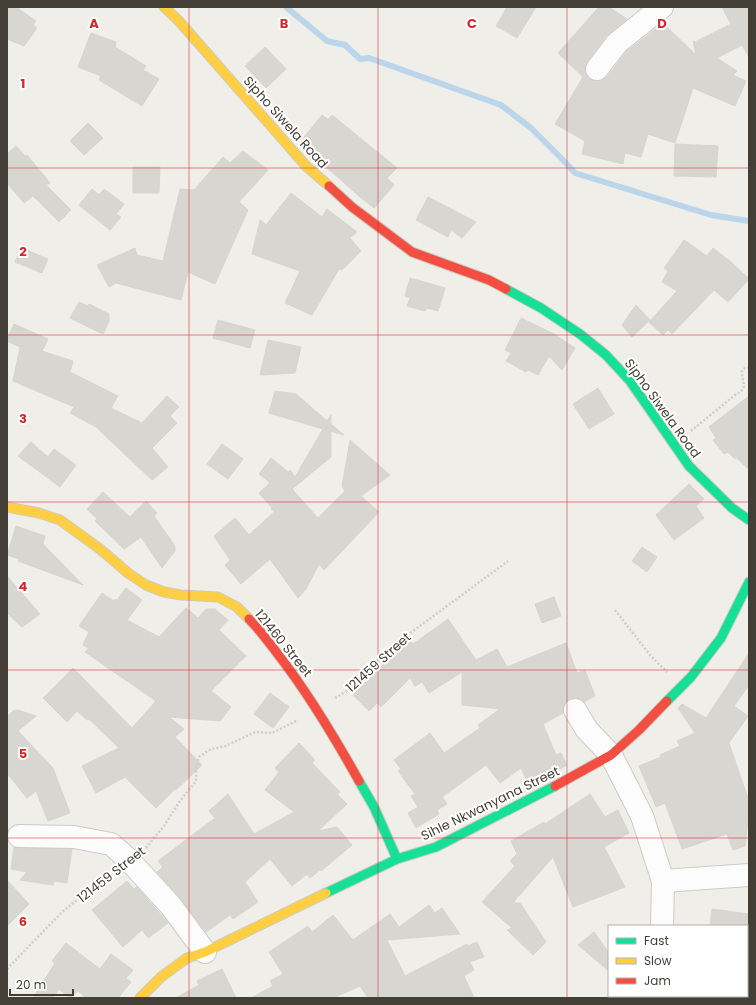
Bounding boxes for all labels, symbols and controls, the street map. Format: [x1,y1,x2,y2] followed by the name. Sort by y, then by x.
[89,14,99,33] text: A
[280,14,289,33] text: B
[467,14,477,33] text: C
[657,14,667,33] text: D
[239,72,332,173] street label: Sipho Siwela Road
[21,74,25,93] text: 1
[19,242,27,261] text: 2
[620,355,705,462] street label: Sipho Siwela Road
[19,409,27,428] text: 3
[19,577,28,596] text: 4
[250,605,317,681] street label: 121460 Street
[342,628,415,697] street label: 121459 Street
[19,744,27,763] text: 5
[418,761,563,845] street label: Sihle Nkwanyana Street
[73,842,150,907] street label: 121459 Street
[19,912,27,931] text: 6
[608,925,748,997] legend
[644,932,669,949] text: Fast
[644,952,672,969] text: Slow
[10,971,73,997] scale bar
[644,972,671,989] text: Jam
[16,976,46,993] text: 20 m

